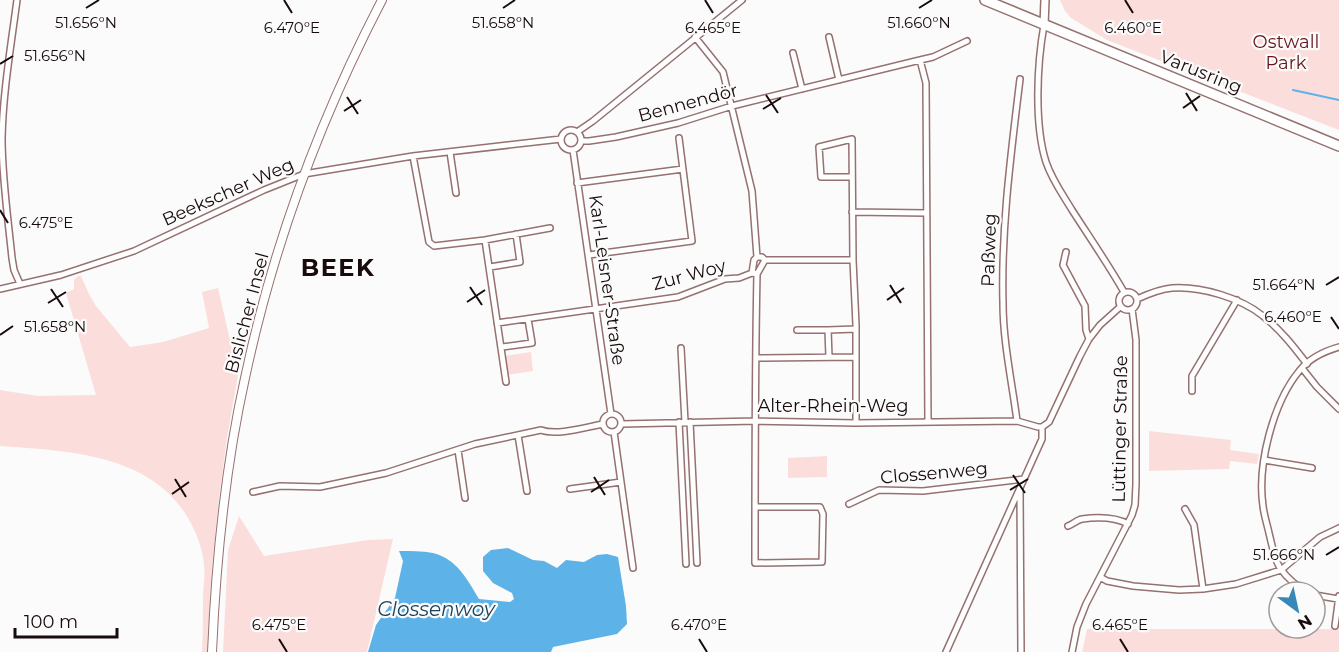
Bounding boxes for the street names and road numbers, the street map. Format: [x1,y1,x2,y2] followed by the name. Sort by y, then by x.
[1157,46,1245,98] street label: Varusring
[636,79,740,127] street label: Bennendör
[159,153,297,231] street label: Beekscher Weg
[584,193,630,367] street label: Karl-Leisner-Straße
[977,213,1001,287] street label: Paßweg
[220,250,274,376] street label: Bislicher Insel
[650,255,728,295] street label: Zur Woy
[1108,355,1132,503] street label: Lüttinger Straße
[757,395,909,417] street label: Alter-Rhein-Weg
[879,457,989,489] street label: Clossenweg

